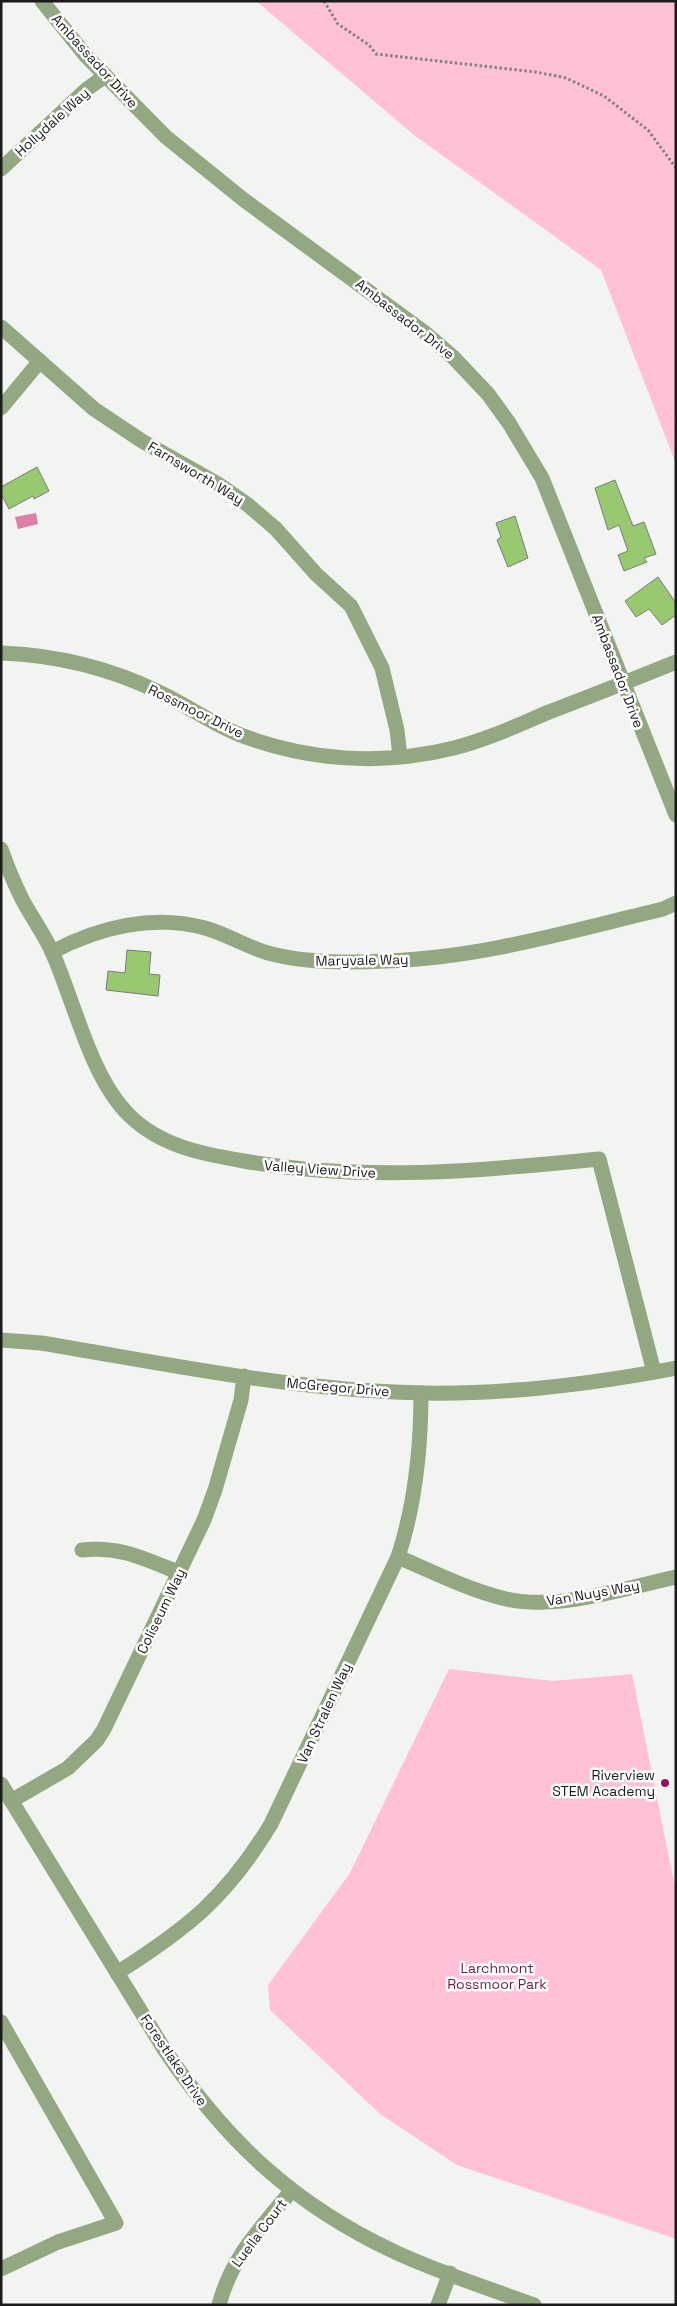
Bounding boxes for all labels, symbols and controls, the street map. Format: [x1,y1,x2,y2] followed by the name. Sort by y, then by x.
[48,10,142,112] street label: Ambassador Drive
[11,84,93,160] street label: Hollydale Way
[352,275,458,363] street label: Ambassador Drive
[145,437,247,509] street label: Farnsworth Way
[588,612,648,730] street label: Ambassador Drive
[145,680,247,742] street label: Rossmoor Drive
[315,950,409,970] street label: Maryvale Way
[264,1156,376,1182] street label: Valley View Drive
[286,1374,390,1400] street label: McGregor Drive
[133,1565,189,1657] street label: Coliseum Way
[545,1576,641,1610] street label: Van Nuys Way
[293,1660,355,1766] street label: Van Stralen Way
[552,1766,655,1800] place label: Riverview STEM Academy
[659,1777,671,1789] marker: Riverview STEM Academy
[447,1959,547,1993] park label: Larchmont Rossmoor Park
[137,2011,211,2109] street label: Forestlake Drive
[227,2195,291,2271] street label: Luella Court

